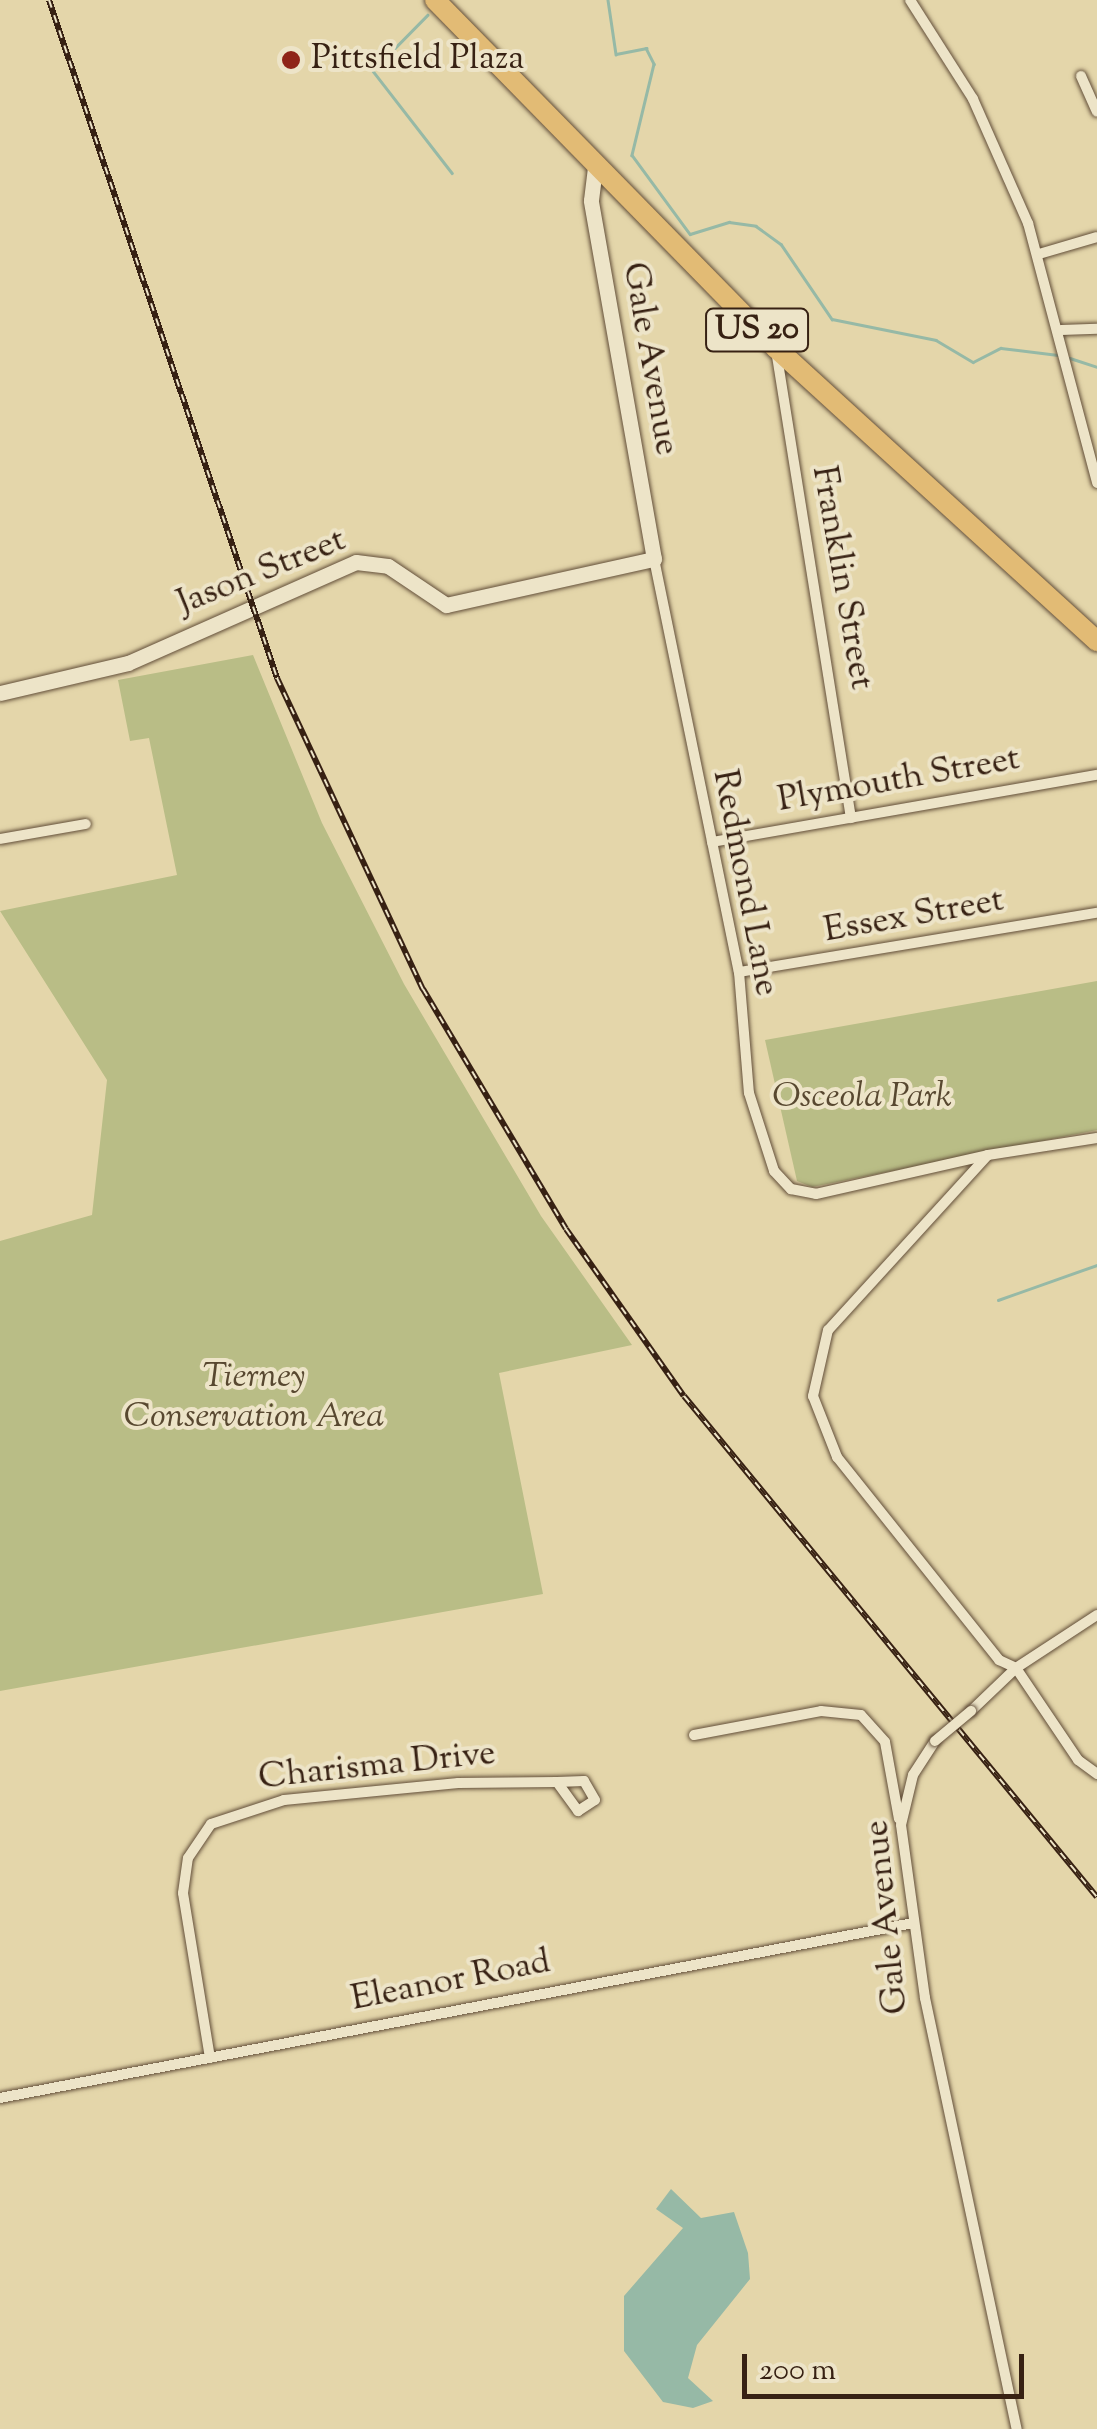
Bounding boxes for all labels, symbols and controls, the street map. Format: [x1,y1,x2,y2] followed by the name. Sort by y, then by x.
[311,39,524,81] place label: Pittsfield Plaza
[280,49,302,71] marker: Pittsfield Plaza
[611,259,687,459] street label: Gale Avenue
[704,303,810,357] road number: US 20
[801,463,881,693] street label: Franklin Street
[172,520,352,626] street label: Jason Street
[775,739,1023,823] street label: Plymouth Street
[702,766,786,1000] street label: Redmond Lane
[821,881,1007,953] street label: Essex Street
[772,1077,952,1119] park label: Osceola Park
[124,1357,384,1439] park label: Tierney Conservation Area
[256,1734,498,1800] street label: Charisma Drive
[857,1818,919,2016] street label: Gale Avenue
[348,1942,554,2022] street label: Eleanor Road
[747,2334,1030,2396] scale bar
[759,2350,836,2393] text: 200 m

